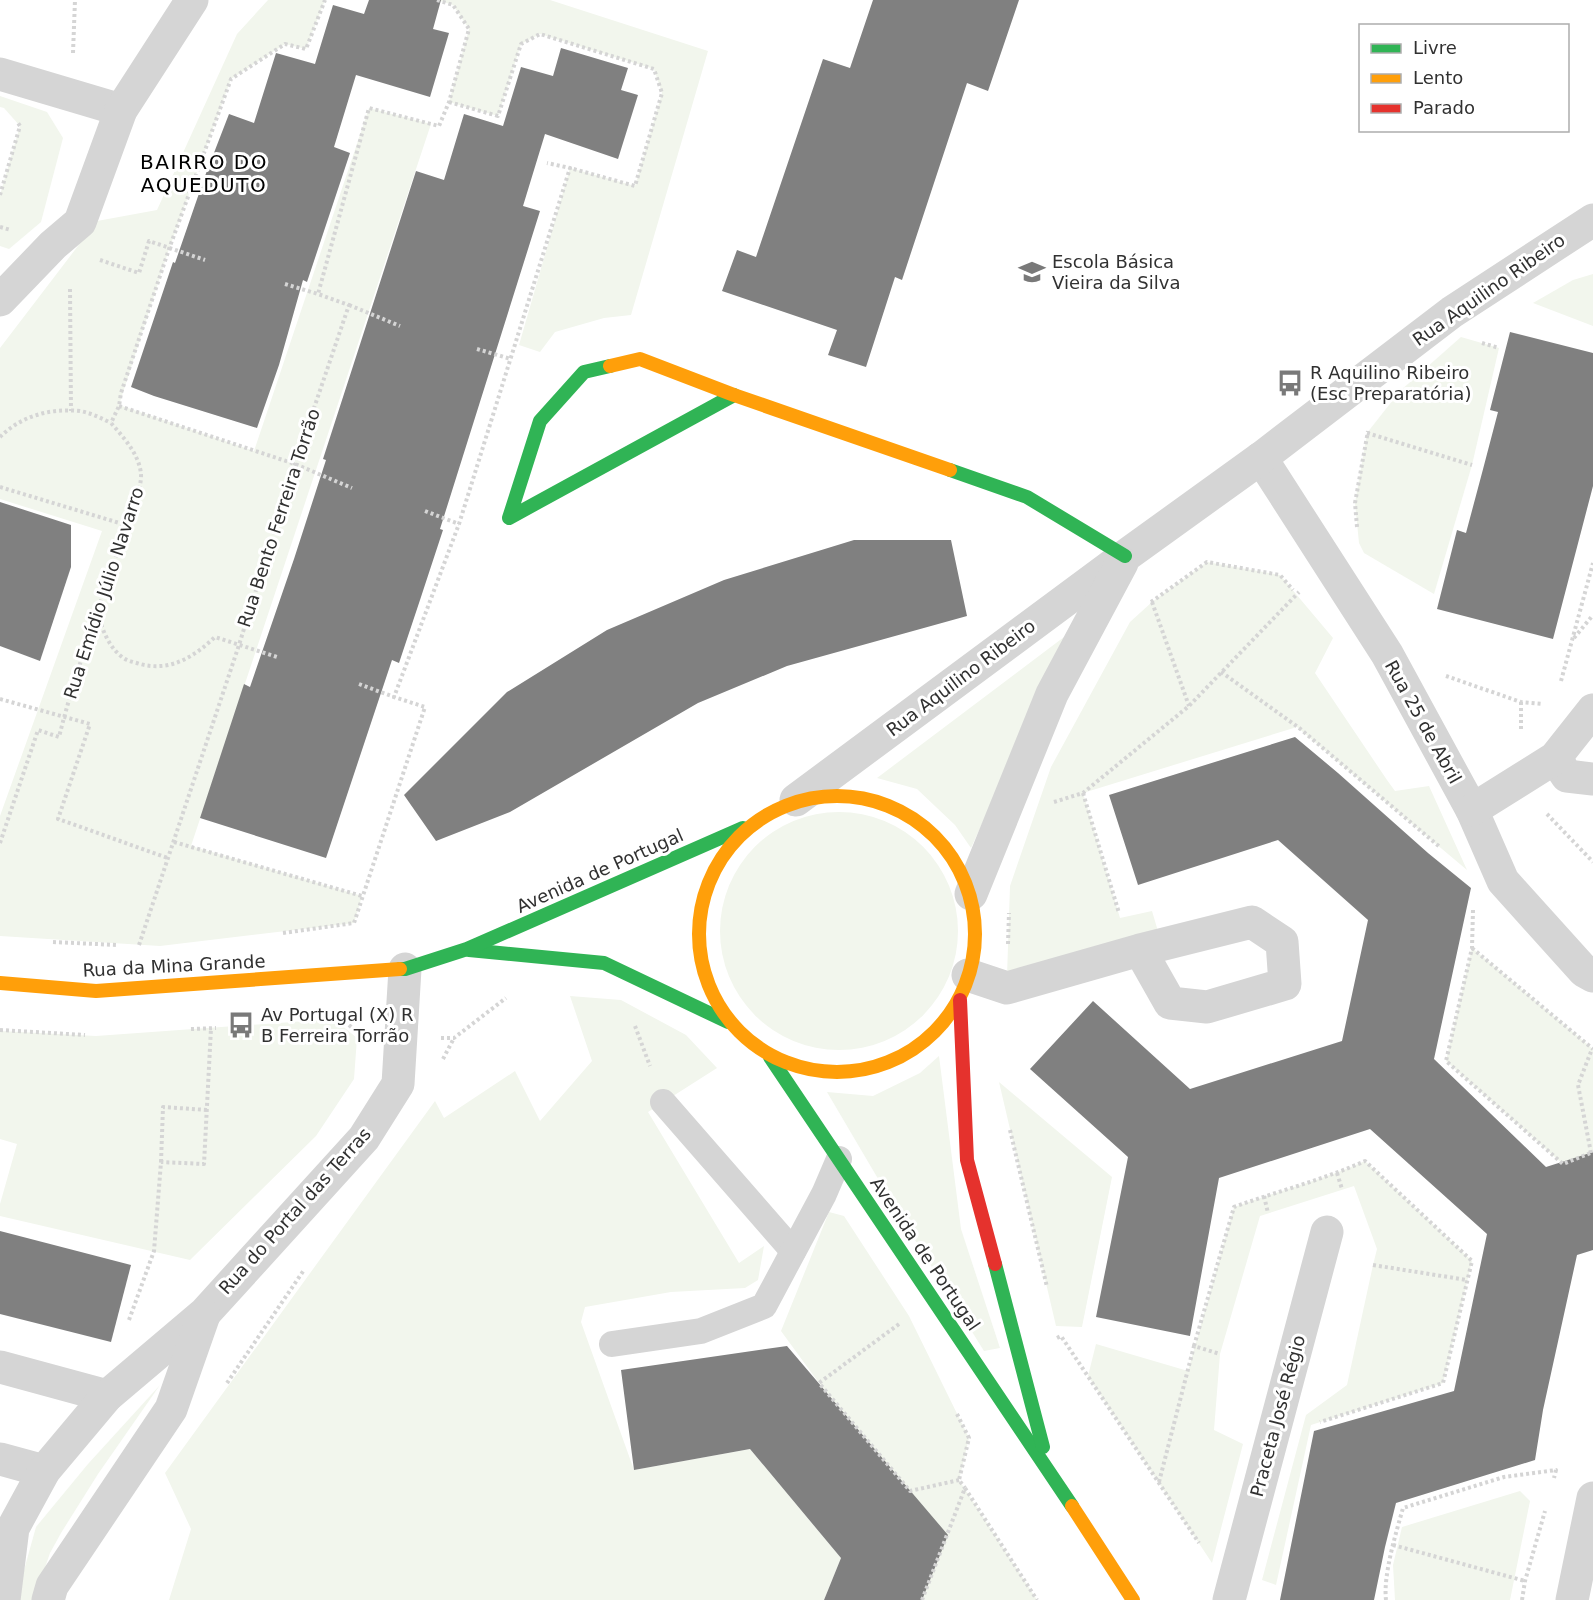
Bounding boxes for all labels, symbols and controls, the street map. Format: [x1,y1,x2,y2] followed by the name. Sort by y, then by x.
[1359,24,1569,132] legend
[1413,37,1457,58] text: Livre
[1413,67,1463,88] text: Lento
[1413,97,1475,118] text: Parado
[140,150,268,197] district label: BAIRRO DO AQUEDUTO
[1409,229,1569,350] street label: Rua Aquilino Ribeiro
[1052,251,1180,293] place label: Escola Básica Vieira da Silva
[1017,257,1047,287] school or university icon: Escola Básica Vieira da Silva
[1310,362,1471,404] place label: R Aquilino Ribeiro (Esc Preparatória)
[1275,368,1305,398] bus stop icon: R Aquilino Ribeiro (Esc Preparatória)
[233,406,324,630] street label: Rua Bento Ferreira Torrão
[59,484,148,702] street label: Rua Emídio Júlio Navarro
[882,615,1039,740] street label: Rua Aquilino Ribeiro
[1381,656,1466,787] street label: Rua 25 de Abril
[513,824,686,917] street label: Avenida de Portugal
[82,950,266,981] street label: Rua da Mina Grande
[261,1004,414,1046] place label: Av Portugal (X) R B Ferreira Torrão
[226,1010,256,1040] bus stop icon: Av Portugal (X) R B Ferreira Torrão
[214,1123,375,1298] street label: Rua do Portal das Terras
[866,1173,985,1334] street label: Avenida de Portugal
[1246,1333,1309,1499] street label: Praceta José Régio

